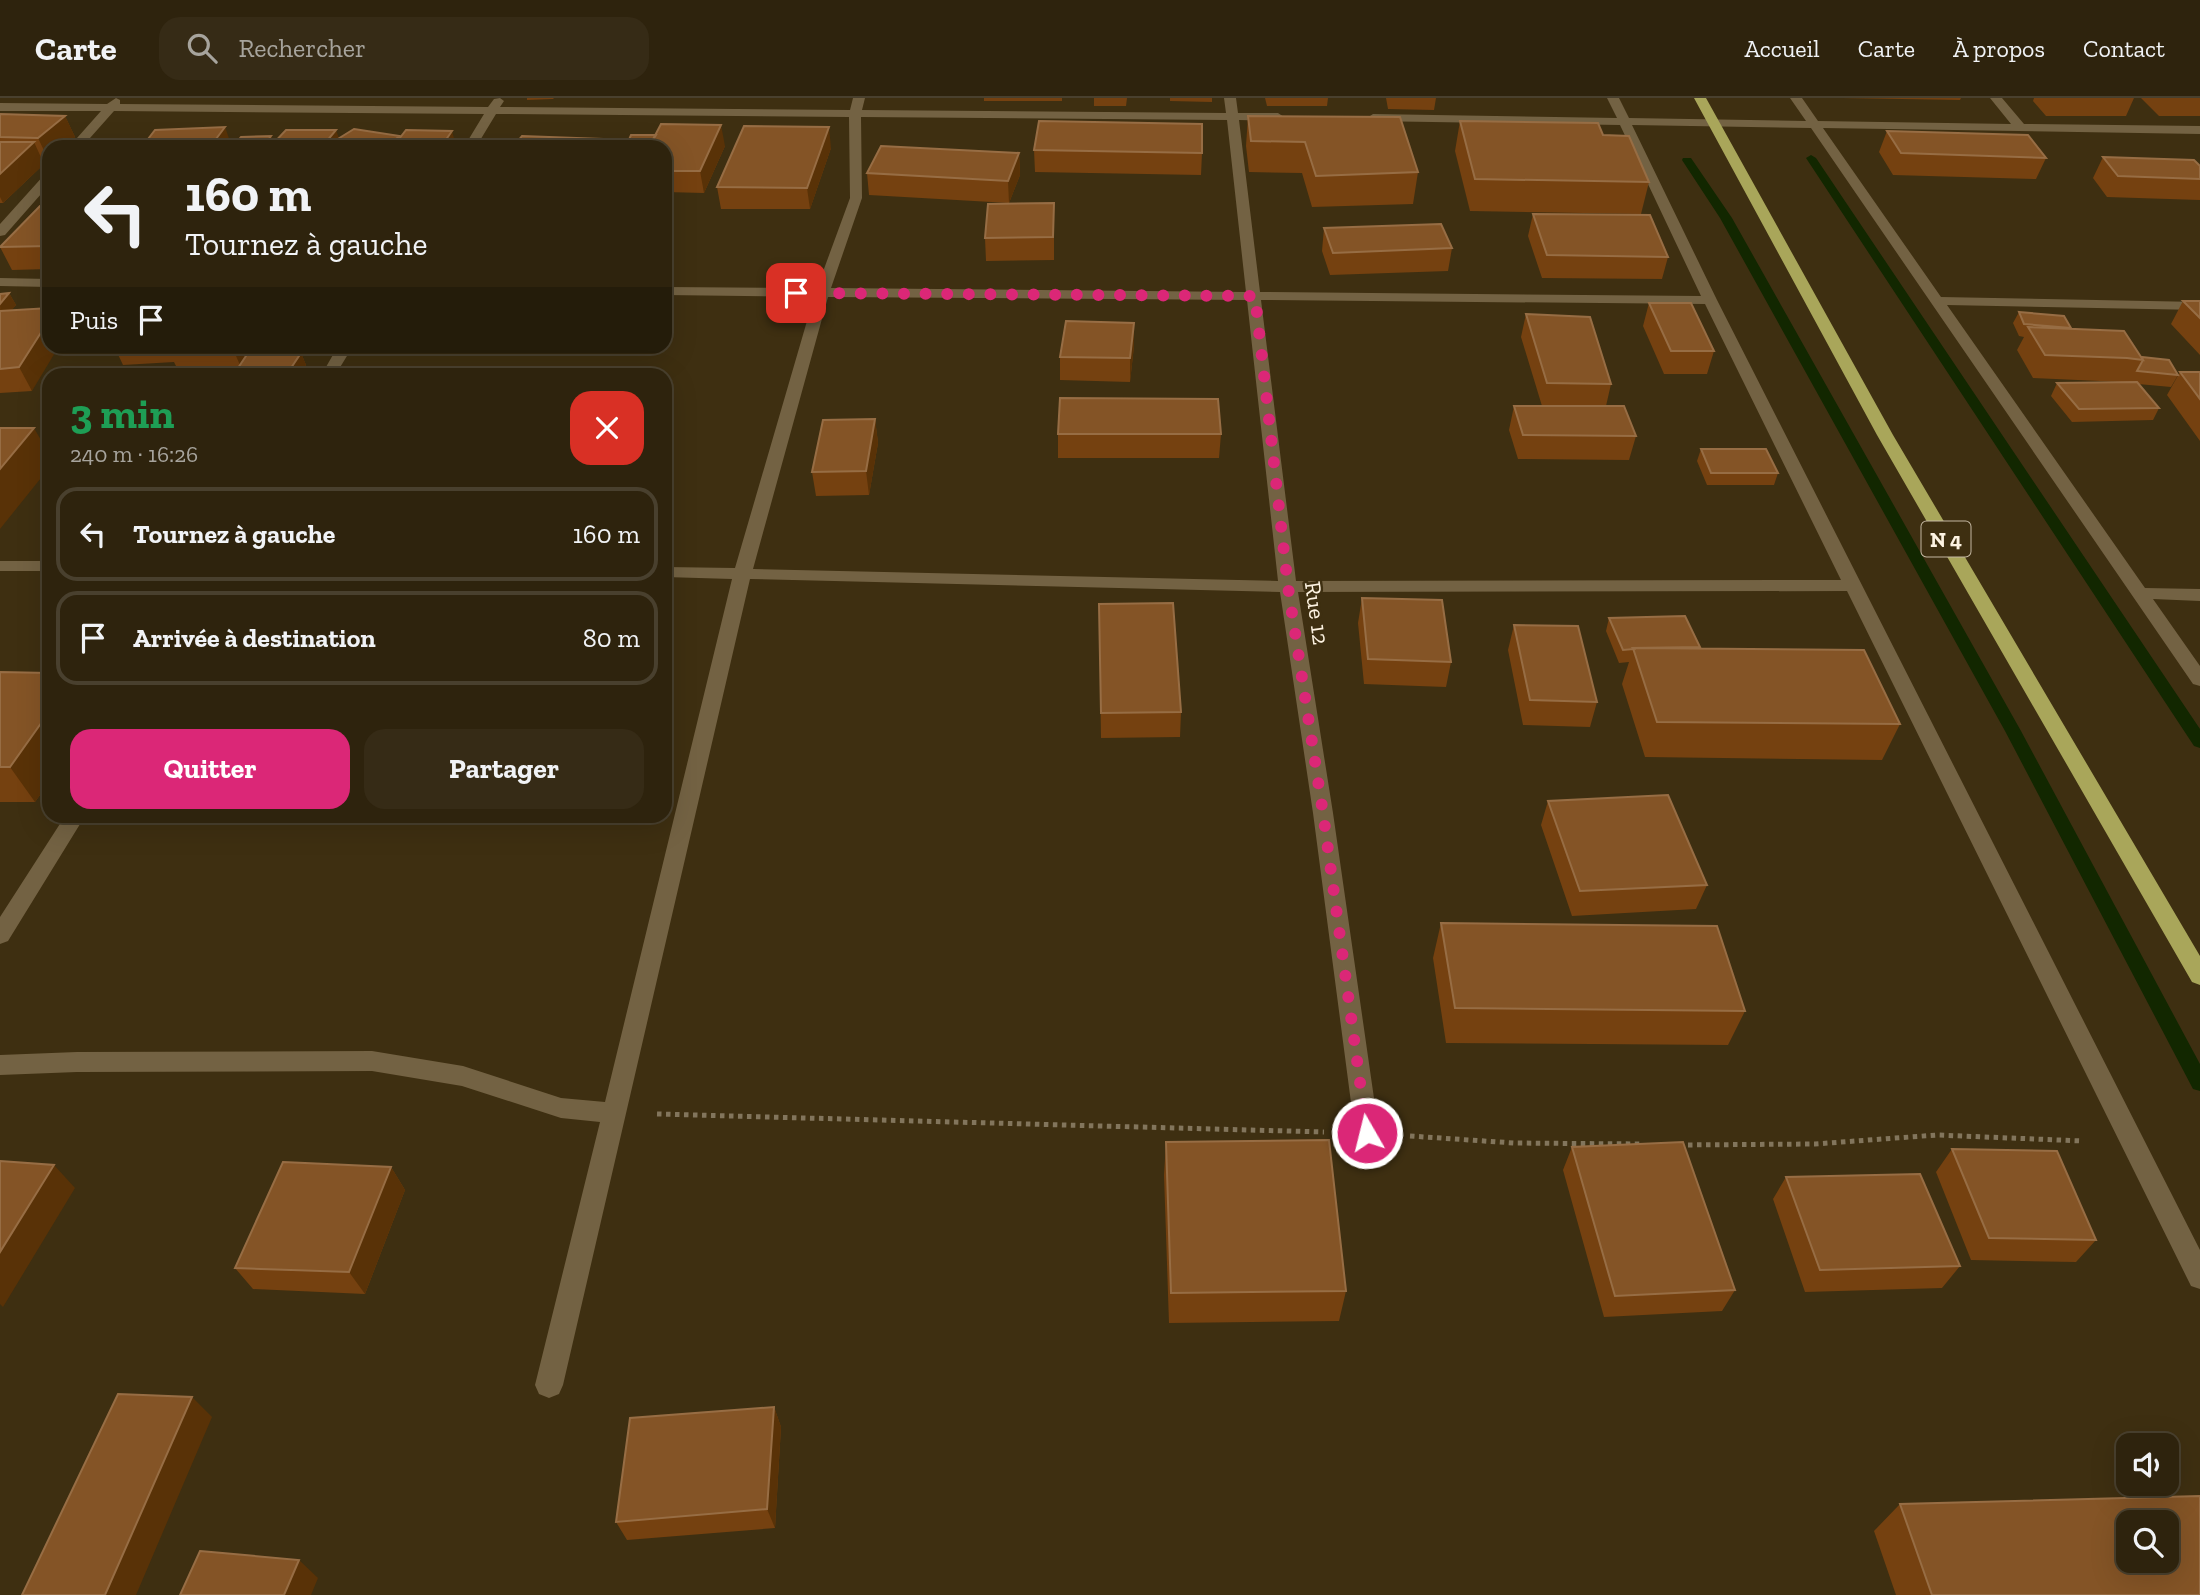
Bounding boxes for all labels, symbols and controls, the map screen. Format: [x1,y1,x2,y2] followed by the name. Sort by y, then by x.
[159,17,649,80] search box
[35,29,117,68] text: Carte
[183,29,221,67] icon: search
[239,32,366,64] text: Rechercher
[1744,34,1820,63] text: Accueil
[1858,34,1915,63] text: Carte
[1953,34,2045,63] text: À propos
[2083,34,2165,63] text: Contact
[185,165,311,224] text: 160 m
[70,168,161,259] icon: left
[185,225,428,263] text: Tournez à gauche
[766,263,826,323] pin
[777,274,815,312] icon: arrive
[132,301,170,339] icon: arrive
[70,304,118,336] text: Puis
[70,388,175,439] text: 3 min
[570,391,644,465] button: close
[70,440,198,468] text: 240 m · 16:26
[74,515,112,553] icon: left
[133,518,335,550] text: Tournez à gauche
[573,518,640,550] text: 160 m
[1922,522,1970,556] road number: N 4
[1299,579,1335,647] street label: Rue 12
[74,619,112,657] icon: arrive
[133,622,376,654] text: Arrivée à destination
[583,622,640,654] text: 80 m
[70,729,350,809] button: Quitter
[364,729,644,809] button: Partager
[1330,1096,1404,1170] position arrow
[2116,1433,2179,1573] map controls
[2116,1433,2179,1496] button: sound
[2116,1510,2179,1573] button: search

